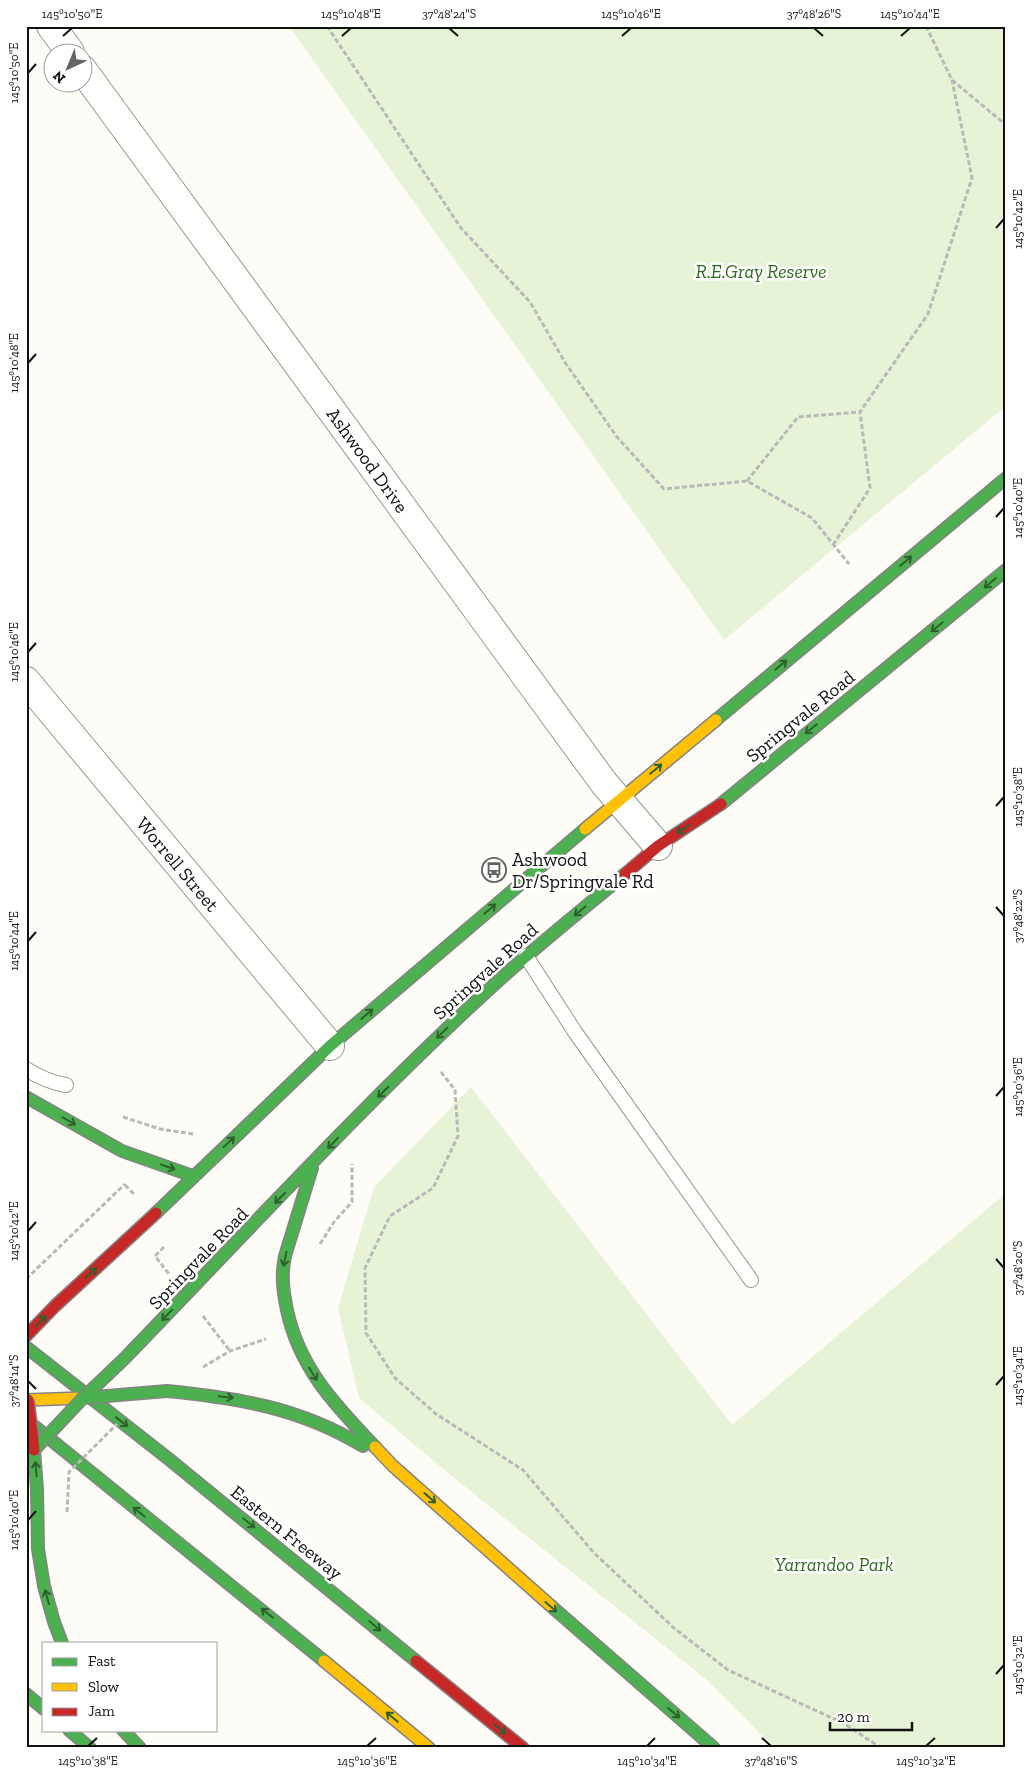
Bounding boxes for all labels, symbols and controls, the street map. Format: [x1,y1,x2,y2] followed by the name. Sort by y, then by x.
[42,7,102,21] text: 145°10'50"E
[321,7,381,21] text: 145°10'48"E
[422,7,476,21] text: 37°48'24"S
[601,7,661,21] text: 145°10'46"E
[787,7,841,21] text: 37°48'26"S
[880,7,940,21] text: 145°10'44"E
[42,42,92,92] north arrow
[7,43,21,103] text: 145°10'50"E
[49,67,69,87] text: N
[1011,189,1025,249] text: 145°10'42"E
[696,260,826,283] park label: R.E.Gray Reserve
[7,333,21,393] text: 145°10'48"E
[322,403,413,517] street label: Ashwood Drive
[1011,478,1025,538] text: 145°10'40"E
[899,556,912,567] one-way arrow
[984,577,997,588] one-way arrow
[930,621,943,632] one-way arrow
[7,622,21,682] text: 145°10'46"E
[774,660,787,671] one-way arrow
[741,665,860,767] street label: Springvale Road
[804,724,817,735] one-way arrow
[650,763,663,775] one-way arrow
[1011,767,1025,827] text: 145°10'38"E
[132,812,224,916] street label: Worrell Street
[676,824,690,834] one-way arrow
[512,848,654,893] place label: Ashwood Dr/Springvale Rd
[481,857,507,883] bus stop icon: Ashwood Dr/Springvale Rd
[1011,889,1025,943] text: 37°48'22"S
[484,903,497,914] one-way arrow
[574,905,587,917] one-way arrow
[7,911,21,971] text: 145°10'44"E
[428,918,543,1024] street label: Springvale Road
[360,1009,373,1020] one-way arrow
[436,1027,448,1039] one-way arrow
[1011,1057,1025,1117] text: 145°10'36"E
[377,1086,389,1098] one-way arrow
[61,1116,76,1126] one-way arrow
[222,1136,235,1148] one-way arrow
[327,1137,339,1149] one-way arrow
[160,1163,175,1172] one-way arrow
[274,1191,286,1204] one-way arrow
[7,1201,21,1261] text: 145°10'42"E
[144,1202,253,1314] street label: Springvale Road
[1011,1241,1025,1295] text: 37°48'20"S
[279,1251,289,1267] one-way arrow
[84,1267,97,1279] one-way arrow
[162,1308,174,1320] one-way arrow
[35,1314,47,1327] one-way arrow
[1011,1346,1025,1406] text: 145°10'34"E
[7,1355,21,1407] text: 37°48'14"S
[308,1367,318,1381] one-way arrow
[217,1392,233,1402] one-way arrow
[115,1417,129,1427] one-way arrow
[31,1462,40,1478] one-way arrow
[226,1480,347,1585] street label: Eastern Freeway
[7,1490,21,1550] text: 145°10'40"E
[424,1492,437,1504] one-way arrow
[133,1506,146,1517] one-way arrow
[242,1518,255,1529] one-way arrow
[774,1553,894,1576] park label: Yarrandoo Park
[41,1589,51,1605] one-way arrow
[544,1601,557,1613] one-way arrow
[260,1608,273,1619] one-way arrow
[368,1621,381,1632] one-way arrow
[1011,1635,1025,1695] text: 145°10'32"E
[42,1642,218,1732] legend
[88,1652,116,1670] text: Fast
[88,1678,120,1696] text: Slow
[830,1699,912,1731] scale bar
[88,1702,115,1720] text: Jam
[668,1707,681,1718] one-way arrow
[837,1708,870,1726] text: 20 m
[385,1711,398,1722] one-way arrow
[493,1724,506,1735] one-way arrow
[58,1754,118,1768] text: 145°10'38"E
[337,1754,397,1768] text: 145°10'36"E
[617,1754,677,1768] text: 145°10'34"E
[745,1754,797,1768] text: 37°48'16"S
[896,1754,956,1768] text: 145°10'32"E

